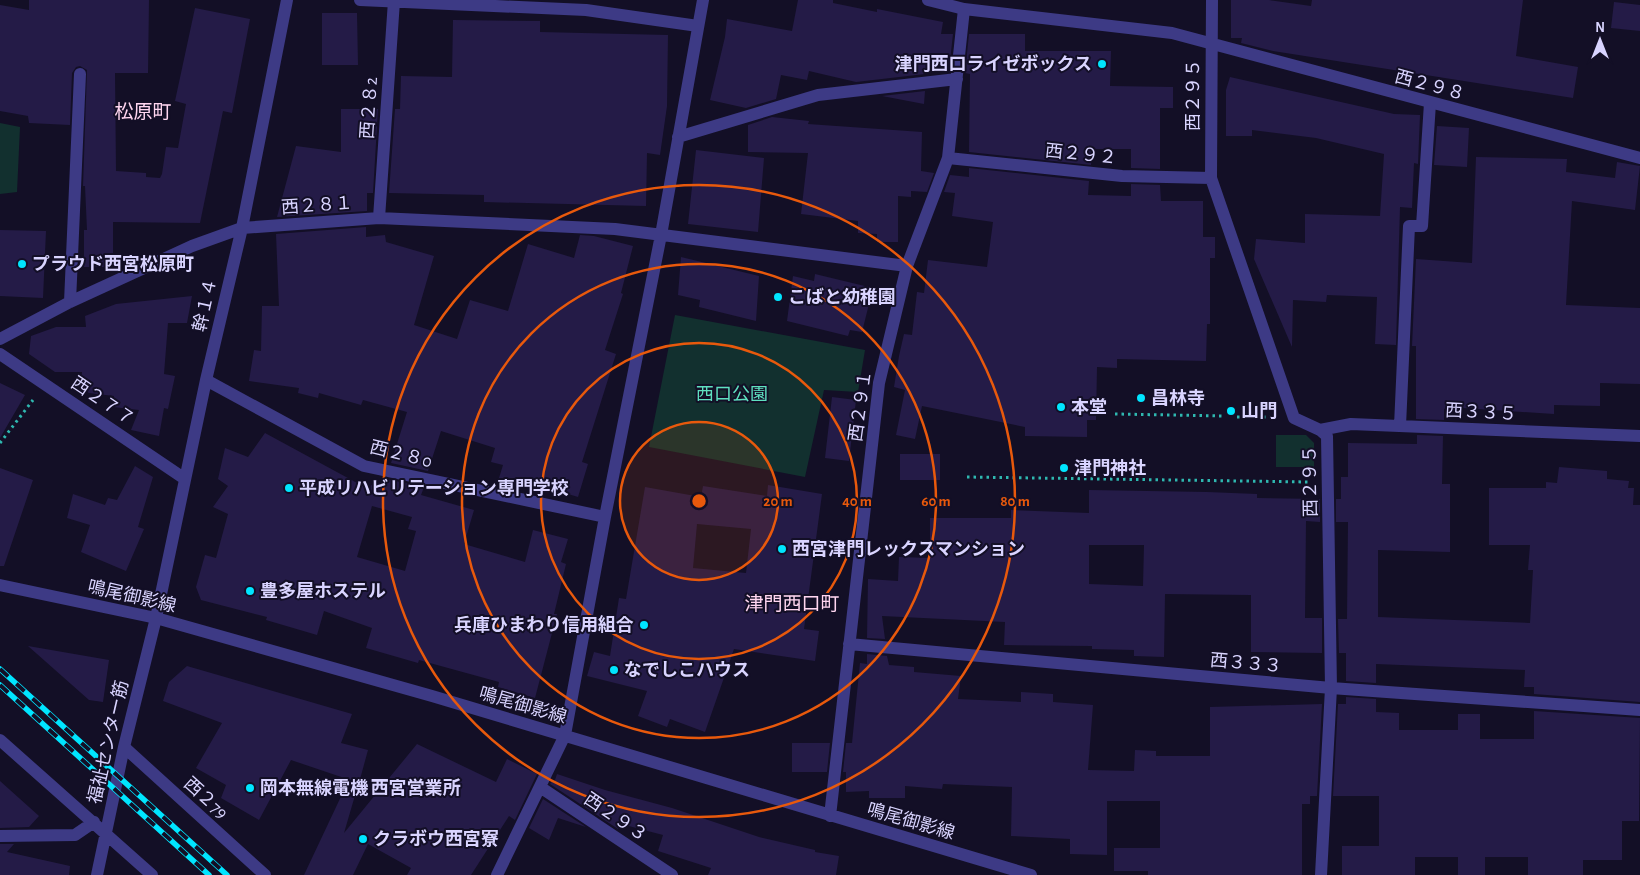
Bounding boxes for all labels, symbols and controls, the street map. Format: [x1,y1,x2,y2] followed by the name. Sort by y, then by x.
[1575,15,1625,65] north arrow
[1595,21,1605,35] text: N
[895,54,1092,74] place label: 津門西口ライゼボックス
[1096,58,1108,70] marker: 津門西口ライゼボックス
[1185,59,1203,131] street label: 西２９５
[1393,68,1467,104] street label: 西２９８
[359,76,381,140] street label: 西２８2
[114,101,172,122] district label: 松原町
[1044,142,1118,168] street label: 西２９２
[281,195,354,217] street label: 西２８１
[32,255,194,274] place label: プラウド西宮松原町
[16,258,28,270] marker: プラウド西宮松原町
[190,277,221,334] street label: 幹１４
[788,287,896,307] place label: こばと幼稚園
[772,291,784,303] marker: こばと幼稚園
[847,369,875,443] street label: 西２９１
[68,374,137,429] street label: 西２７７
[696,385,768,404] park label: 西口公園
[1151,389,1205,408] place label: 昌林寺
[1135,392,1147,404] marker: 昌林寺
[1071,397,1107,417] place label: 本堂
[1055,401,1067,413] marker: 本堂
[1241,402,1277,421] place label: 山門
[1445,402,1517,424] street label: 西３３５
[1225,405,1237,417] marker: 山門
[368,439,434,471] street label: 西２８0
[1301,445,1321,517] street label: 西２９５
[1074,458,1146,478] place label: 津門神社
[1058,462,1070,474] marker: 津門神社
[299,478,569,498] place label: 平成リハビリテーション専門学校
[283,482,295,494] marker: 平成リハビリテーション専門学校
[690,492,708,510] centre of rings
[763,494,793,509] text: 20 m
[842,494,872,509] text: 40 m
[921,494,951,509] text: 60 m
[1000,494,1030,509] text: 80 m
[792,540,1025,559] place label: 西宮津門レックスマンション
[776,543,788,555] marker: 西宮津門レックスマンション
[86,576,178,616] street label: 鳴尾御影線
[260,581,386,601] place label: 豊多屋ホステル
[244,585,256,597] marker: 豊多屋ホステル
[744,594,840,614] district label: 津門西口町
[454,615,634,635] place label: 兵庫ひまわり信用組合
[638,619,650,631] marker: 兵庫ひまわり信用組合
[1209,652,1283,676] street label: 西３３３
[624,660,750,680] place label: なでしこハウス
[608,664,620,676] marker: なでしこハウス
[85,679,132,806] street label: 福祉センター筋
[477,683,569,727] street label: 鳴尾御影線
[180,775,231,823] street label: 西２79
[260,778,461,798] place label: 岡本無線電機 西宮営業所
[244,782,256,794] marker: 岡本無線電機 西宮営業所
[581,790,650,845] street label: 西２９３
[865,799,957,843] street label: 鳴尾御影線
[373,829,499,849] place label: クラボウ西宮寮
[357,833,369,845] marker: クラボウ西宮寮

